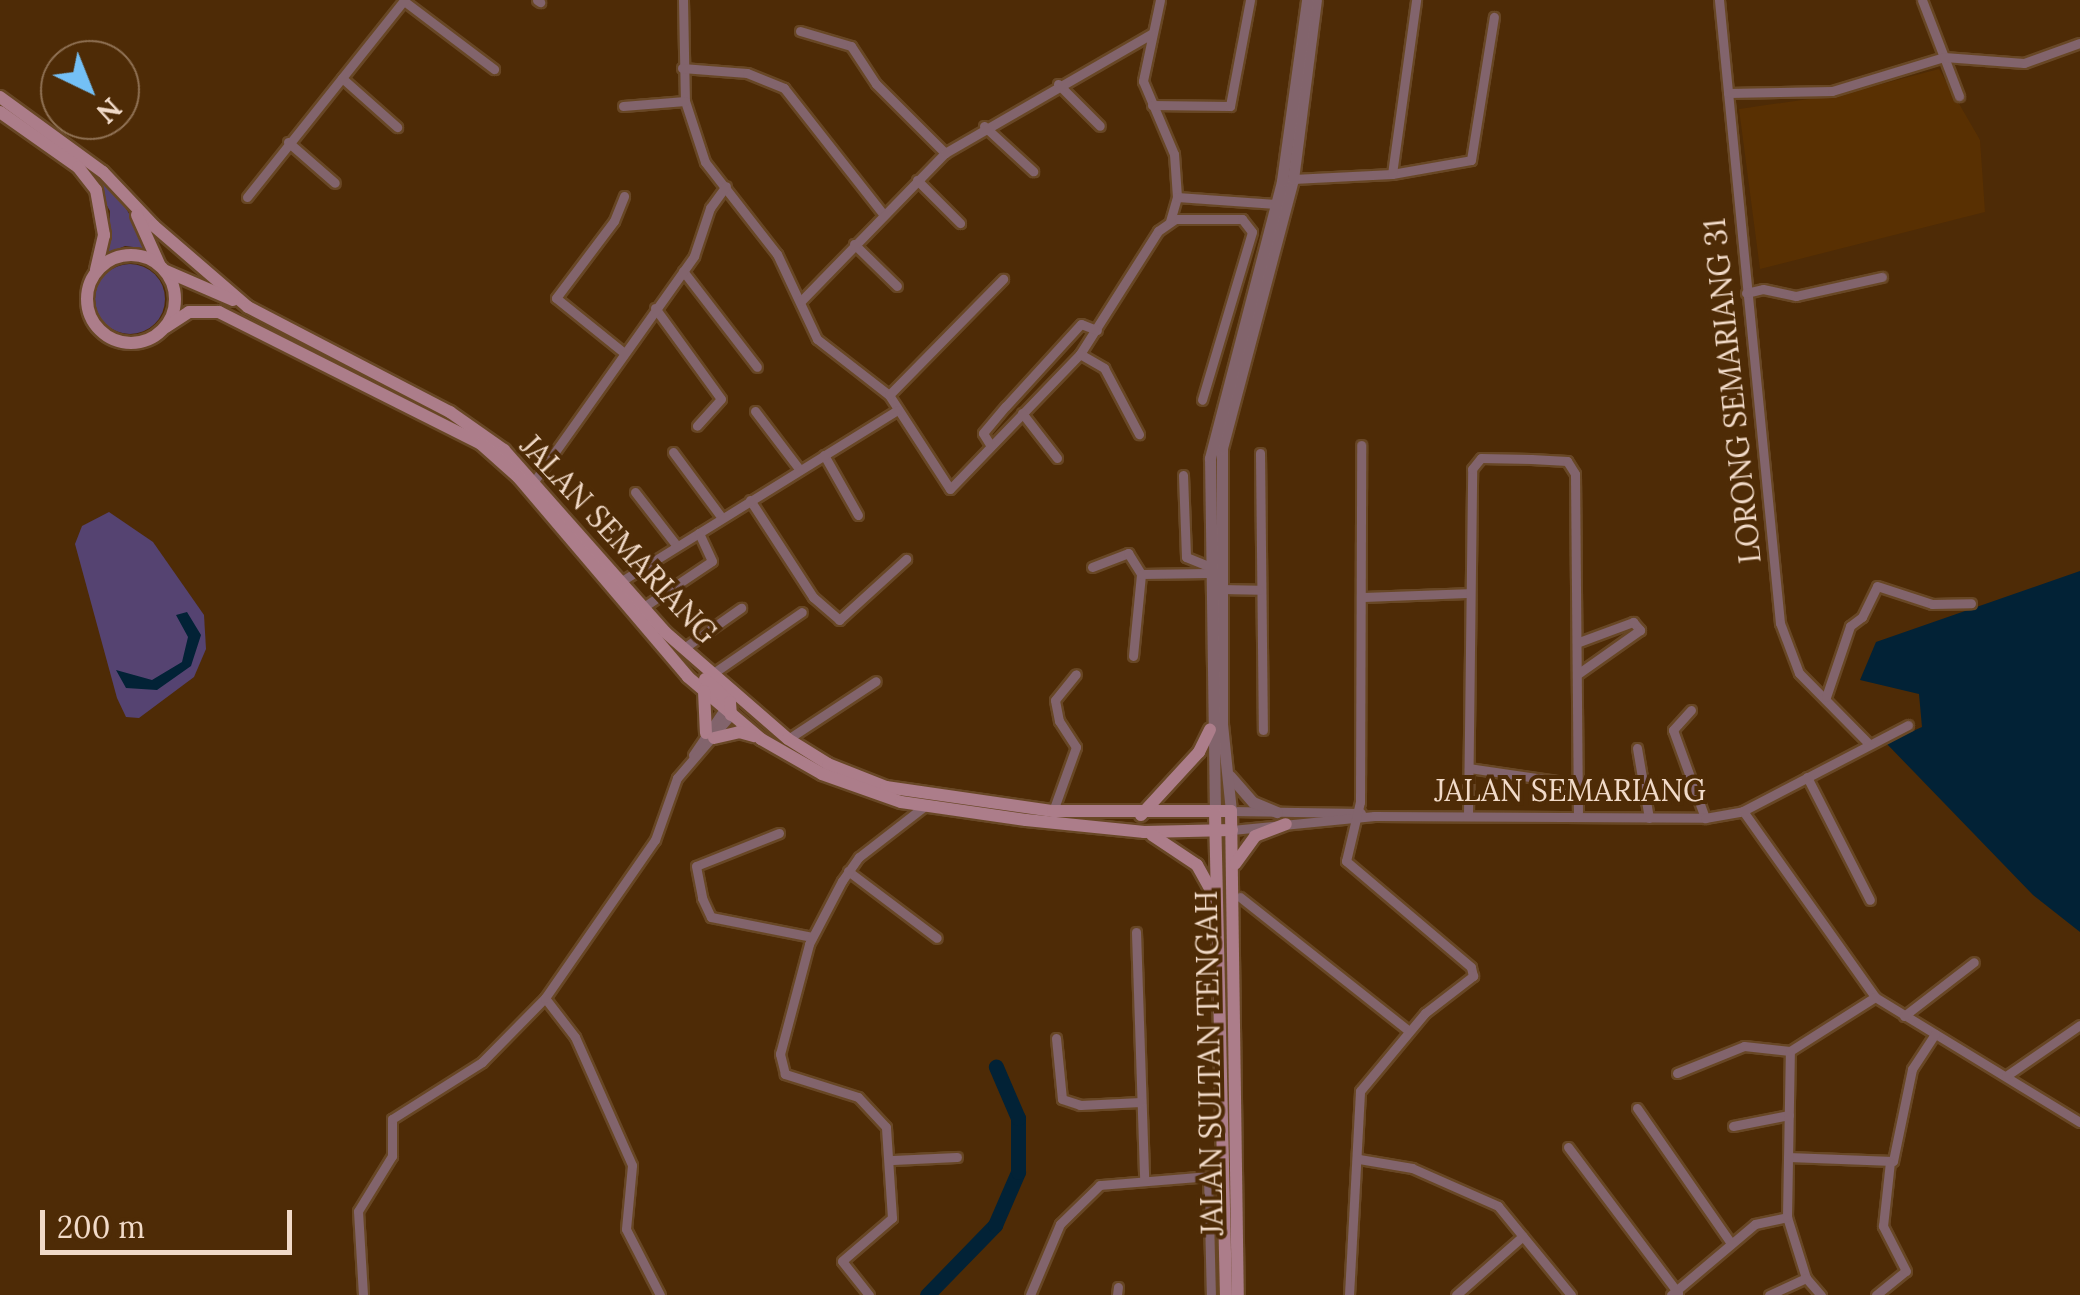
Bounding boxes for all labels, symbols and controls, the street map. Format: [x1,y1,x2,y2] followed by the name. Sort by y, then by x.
[40,40,140,140] north arrow
[89,90,129,131] text: N
[1696,217,1768,565] street label: LORONG SEMARIANG 31
[513,427,725,651] street label: JALAN SEMARIANG
[1434,772,1706,808] street label: JALAN SEMARIANG
[1188,890,1230,1236] street label: JALAN SULTAN TENGAH
[45,1190,298,1252] scale bar
[57,1208,145,1246] text: 200 m

